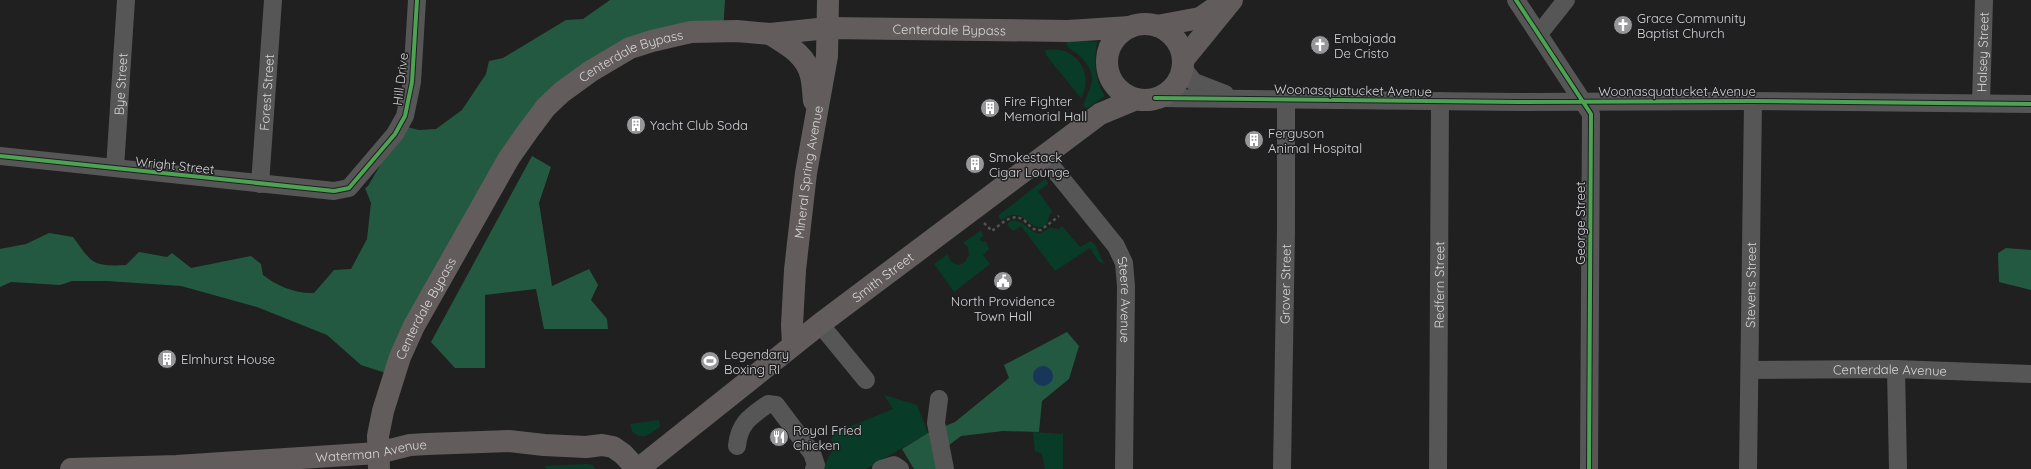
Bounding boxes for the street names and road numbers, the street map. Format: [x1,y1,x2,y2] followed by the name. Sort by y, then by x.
[1973,12,1992,92] street label: Halsey Street
[893,21,1006,38] street label: Centerdale Bypass
[575,26,684,85] street label: Centerdale Bypass
[389,52,411,106] street label: Hill Drive
[110,53,131,116] street label: Bye Street
[256,53,277,131] street label: Forest Street
[1274,81,1432,99] street label: Woonasquatucket Avenue
[1598,83,1756,99] street label: Woonasquatucket Avenue
[791,104,826,239] street label: Mineral Spring Avenue
[135,153,215,177] street label: Wright Street
[1572,181,1588,265] street label: George Street
[1431,241,1447,329] street label: Redfern Street
[1742,242,1759,328] street label: Stevens Street
[1276,244,1294,324] street label: Grover Street
[849,249,917,305] street label: Smith Street
[1114,254,1134,343] street label: Steere Avenue
[392,255,459,362] street label: Centerdale Bypass
[1833,361,1947,379] street label: Centerdale Avenue
[315,436,427,465] street label: Waterman Avenue

